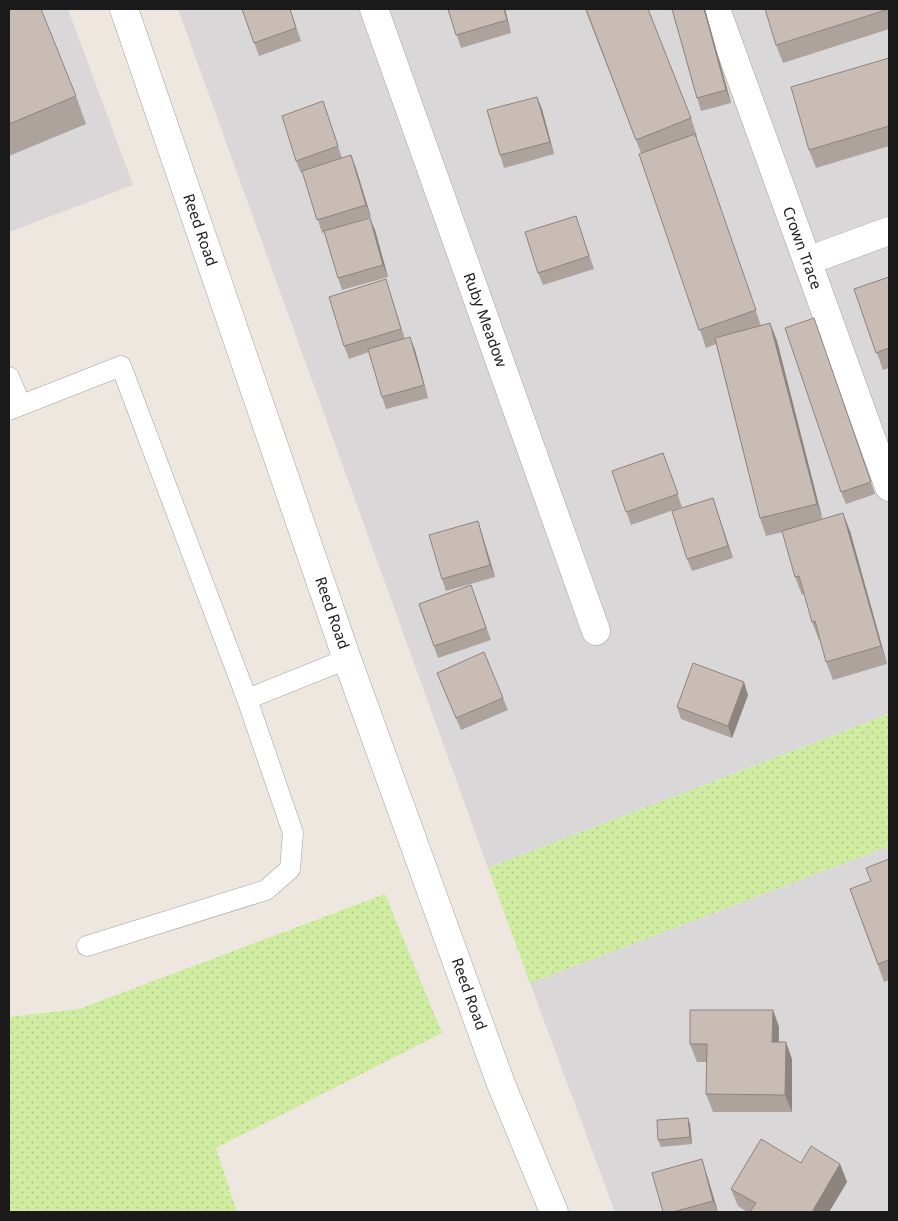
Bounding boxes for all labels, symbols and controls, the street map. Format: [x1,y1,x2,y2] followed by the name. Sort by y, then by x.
[179,191,223,269] street label: Reed Road
[779,204,827,292] street label: Crown Trace
[460,270,512,370] street label: Ruby Meadow
[311,574,355,652] street label: Reed Road
[448,955,492,1033] street label: Reed Road

